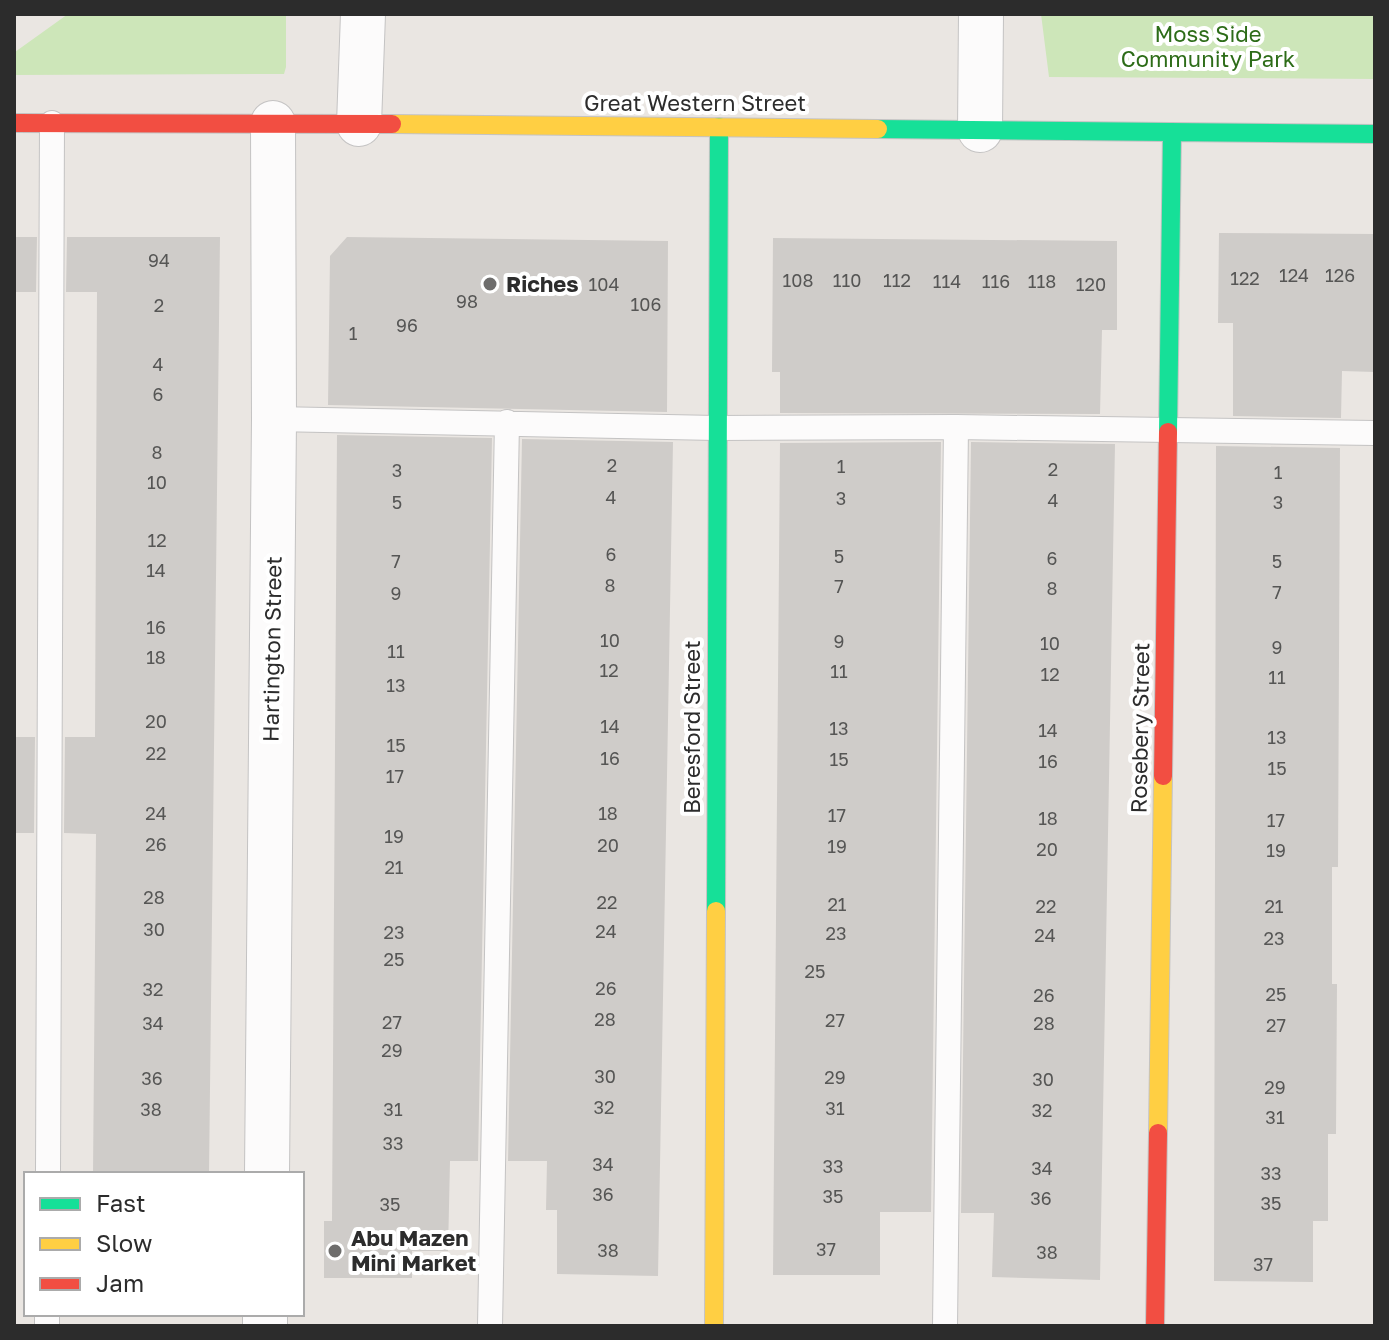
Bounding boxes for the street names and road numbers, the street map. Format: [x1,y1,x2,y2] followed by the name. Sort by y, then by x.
[584,89,806,116] street label: Great Western Street
[256,556,287,742] street label: Hartington Street
[678,640,705,814] street label: Beresford Street
[1125,642,1154,814] street label: Rosebery Street

